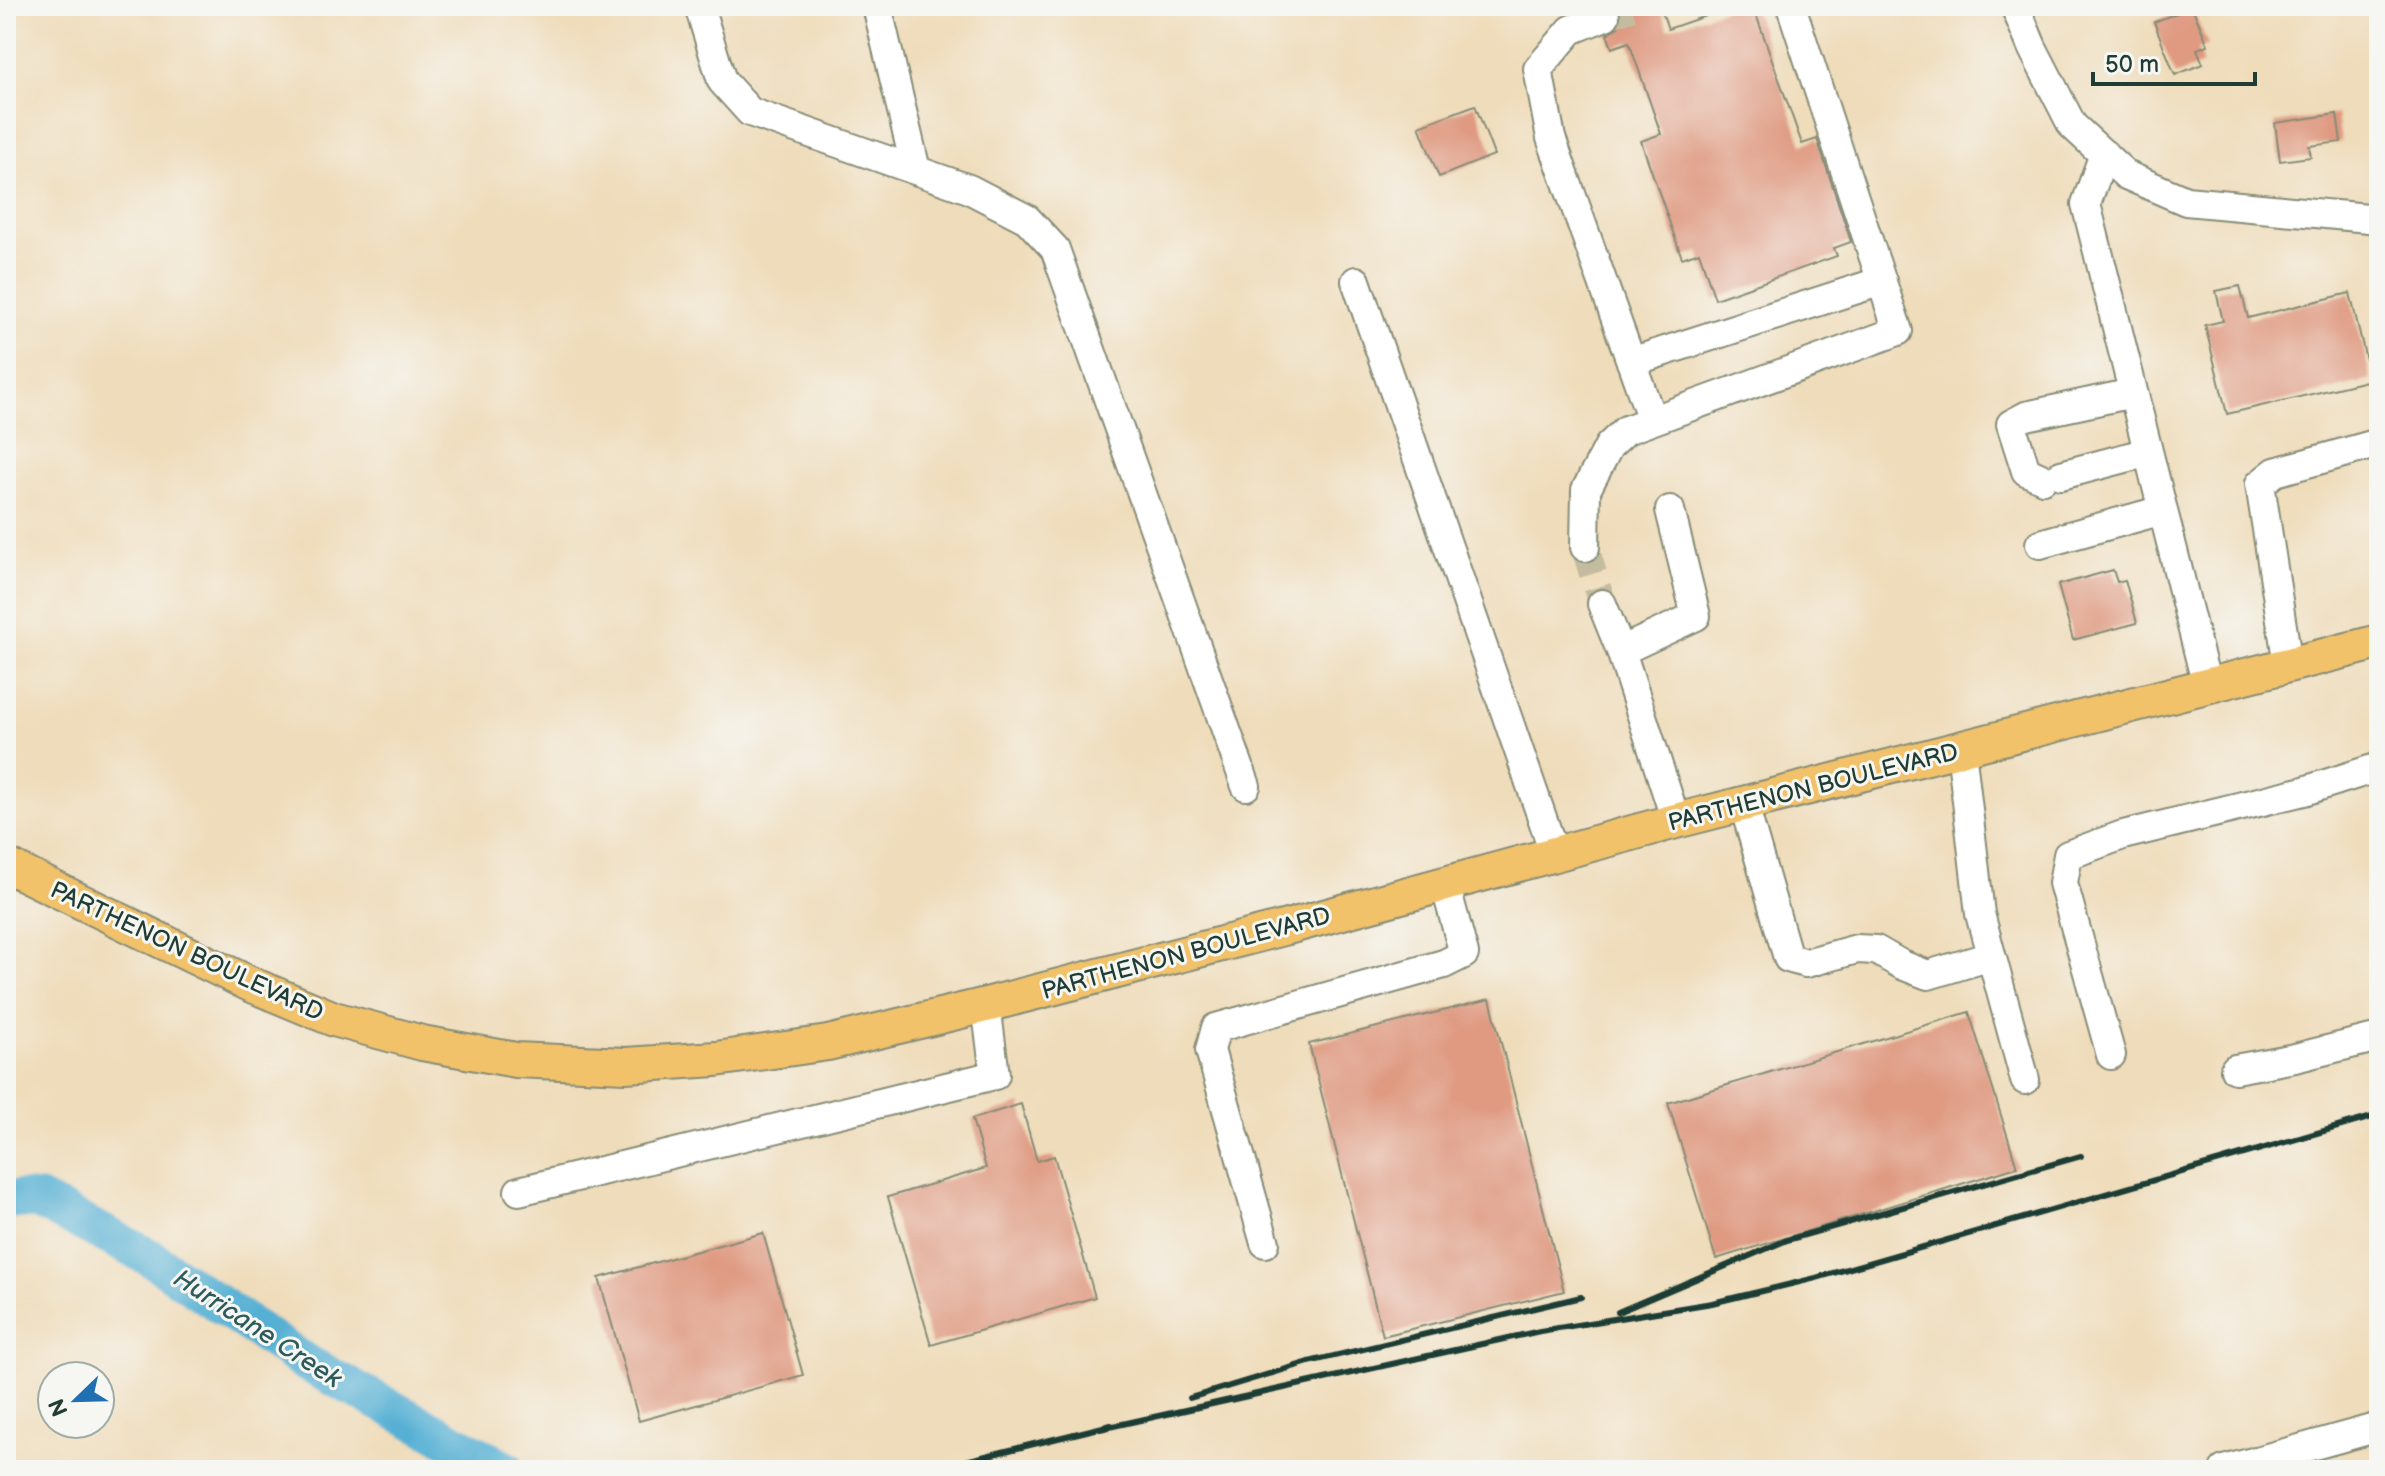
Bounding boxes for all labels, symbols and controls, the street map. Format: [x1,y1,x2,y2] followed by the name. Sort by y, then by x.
[2093,36,2255,86] scale bar
[2105,50,2159,79] text: 50 m
[1665,737,1961,838] street label: PARTHENON BOULEVARD
[46,875,328,1028] street label: PARTHENON BOULEVARD
[1039,901,1334,1006] street label: PARTHENON BOULEVARD
[167,1263,348,1396] water label: Hurricane Creek
[36,1360,116,1440] north arrow
[43,1394,75,1420] text: N

